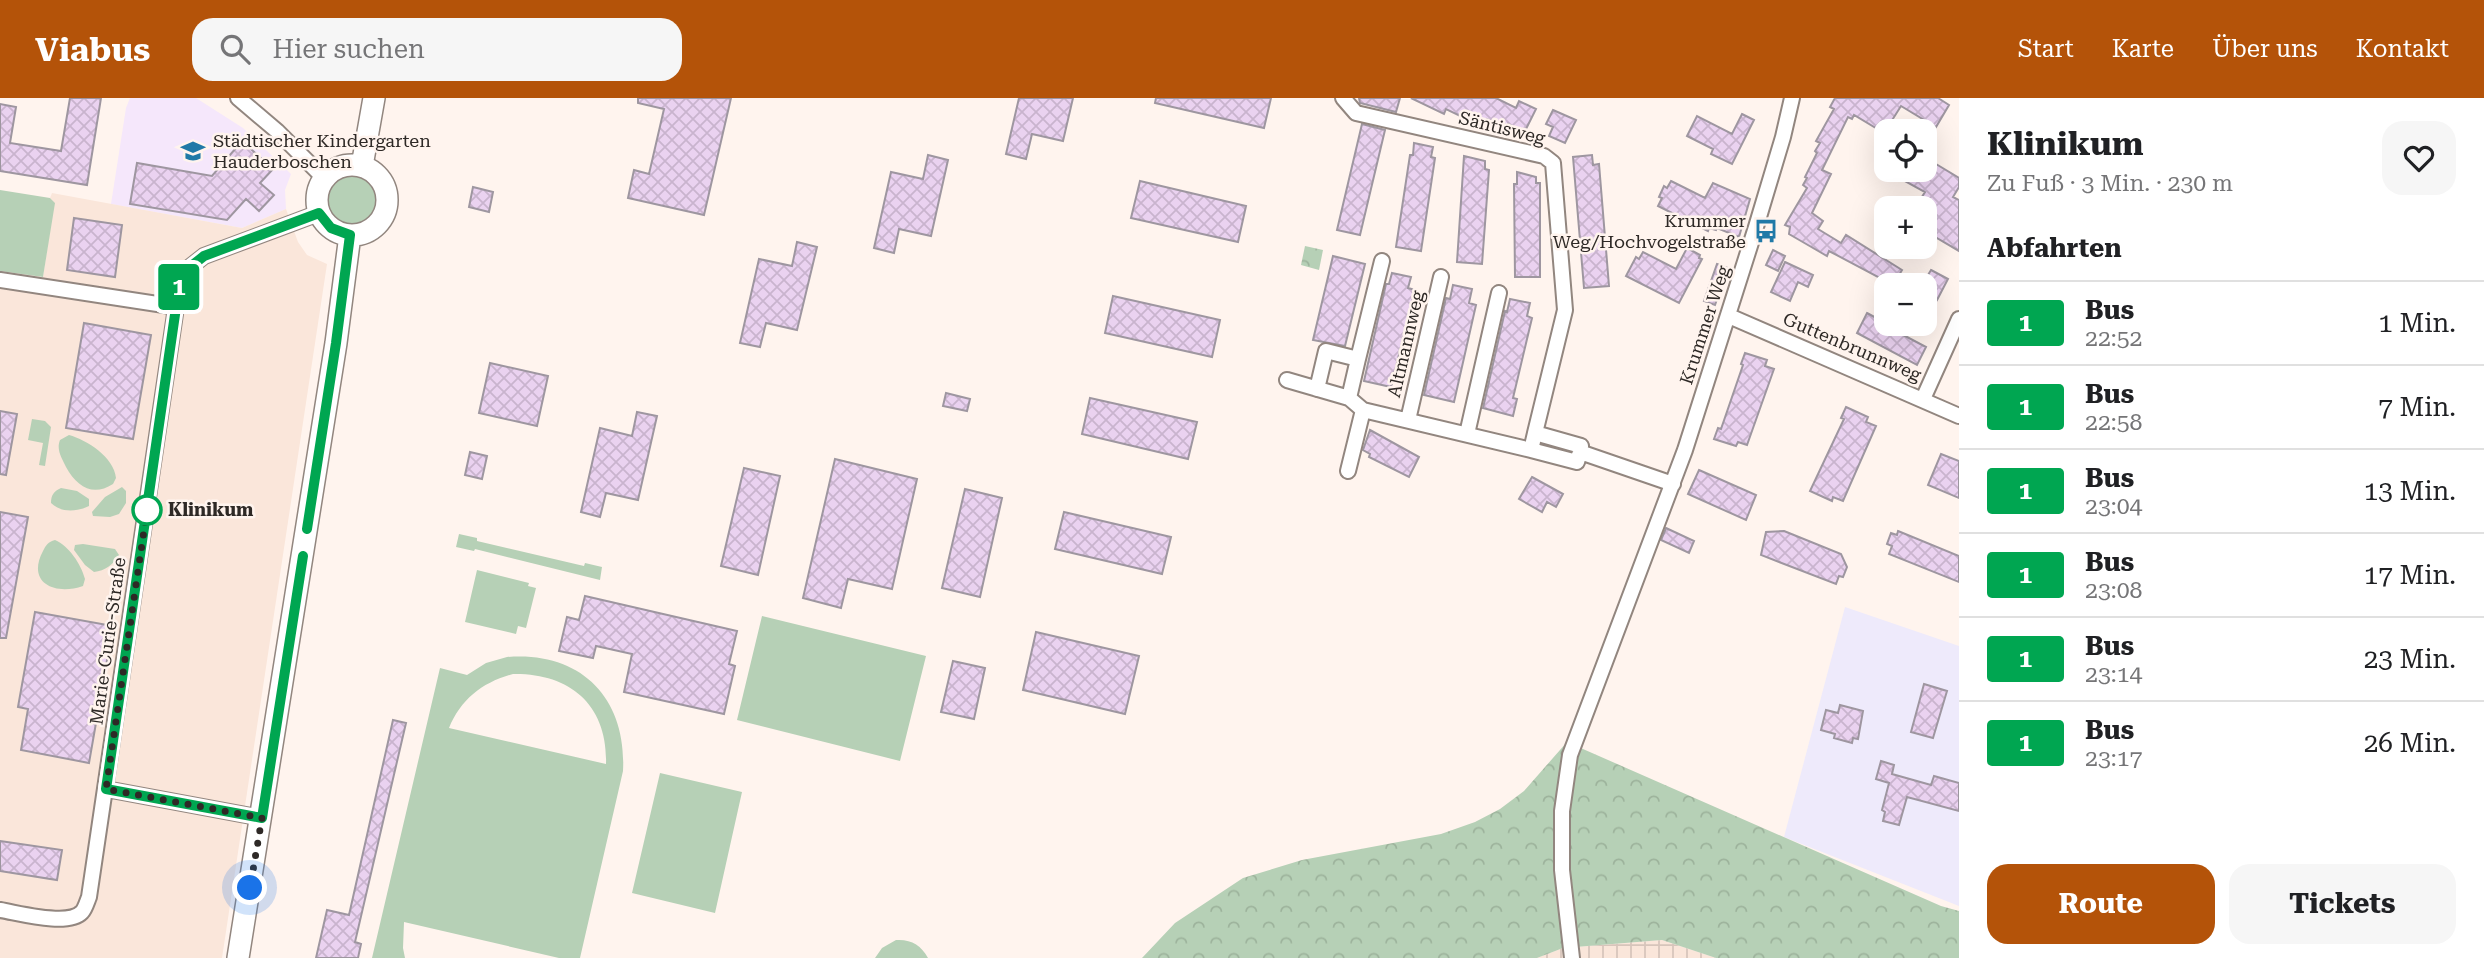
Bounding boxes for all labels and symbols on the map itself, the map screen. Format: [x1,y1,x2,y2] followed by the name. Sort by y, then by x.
[1457,107,1548,149] street label: Säntisweg
[213,130,431,172] place label: Städtischer Kindergarten Hauderboschen
[179,137,207,165] school or university icon: Städtischer Kindergarten Hauderboschen
[1553,210,1746,252] place label: Krummer Weg/Hochvogelstraße
[1752,217,1780,245] bus stop icon: Krummer Weg/Hochvogelstraße
[1675,262,1734,387] street label: Krummer Weg
[156,264,202,310] line badge: 1
[1383,288,1428,399] street label: Altmannweg
[1780,308,1925,385] street label: Guttenbrunnweg
[132,495,162,525] marker: Klinikum
[168,499,254,520] place label: Klinikum
[85,556,130,726] street label: Marie-Curie-Straße
[232,870,267,905] your location

